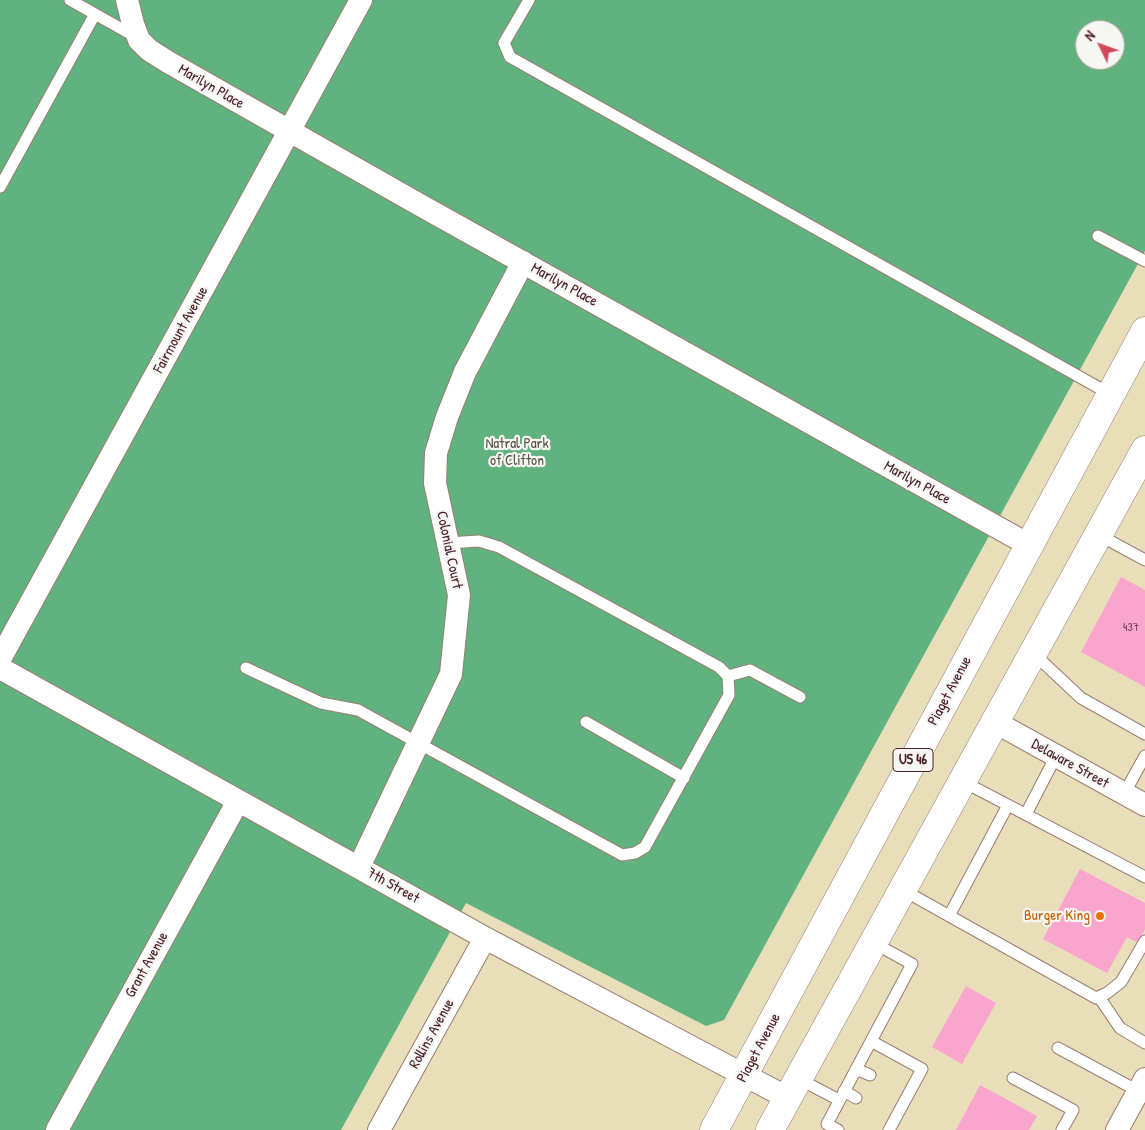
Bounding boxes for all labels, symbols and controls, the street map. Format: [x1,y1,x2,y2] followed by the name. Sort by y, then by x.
[1075,20,1125,70] north arrow
[1080,26,1099,44] text: N
[175,61,247,113] street label: Marilyn Place
[528,259,600,311] street label: Marilyn Place
[150,284,212,376] street label: Fairmount Avenue
[485,435,549,470] park label: Natral Park of Clifton
[881,457,953,509] street label: Marilyn Place
[432,510,466,590] street label: Colonial Court
[1123,621,1139,635] house number: 437
[924,653,976,729] street label: Piaget Avenue
[1028,735,1112,793] street label: Delaware Street
[893,748,933,772] road number: US 46
[364,864,422,908] street label: 7th Street
[1024,907,1090,925] place label: Burger King
[1094,910,1106,922] marker: Burger King
[122,929,172,1001] street label: Grant Avenue
[406,996,458,1072] street label: Rollins Avenue
[733,1010,785,1086] street label: Piaget Avenue

